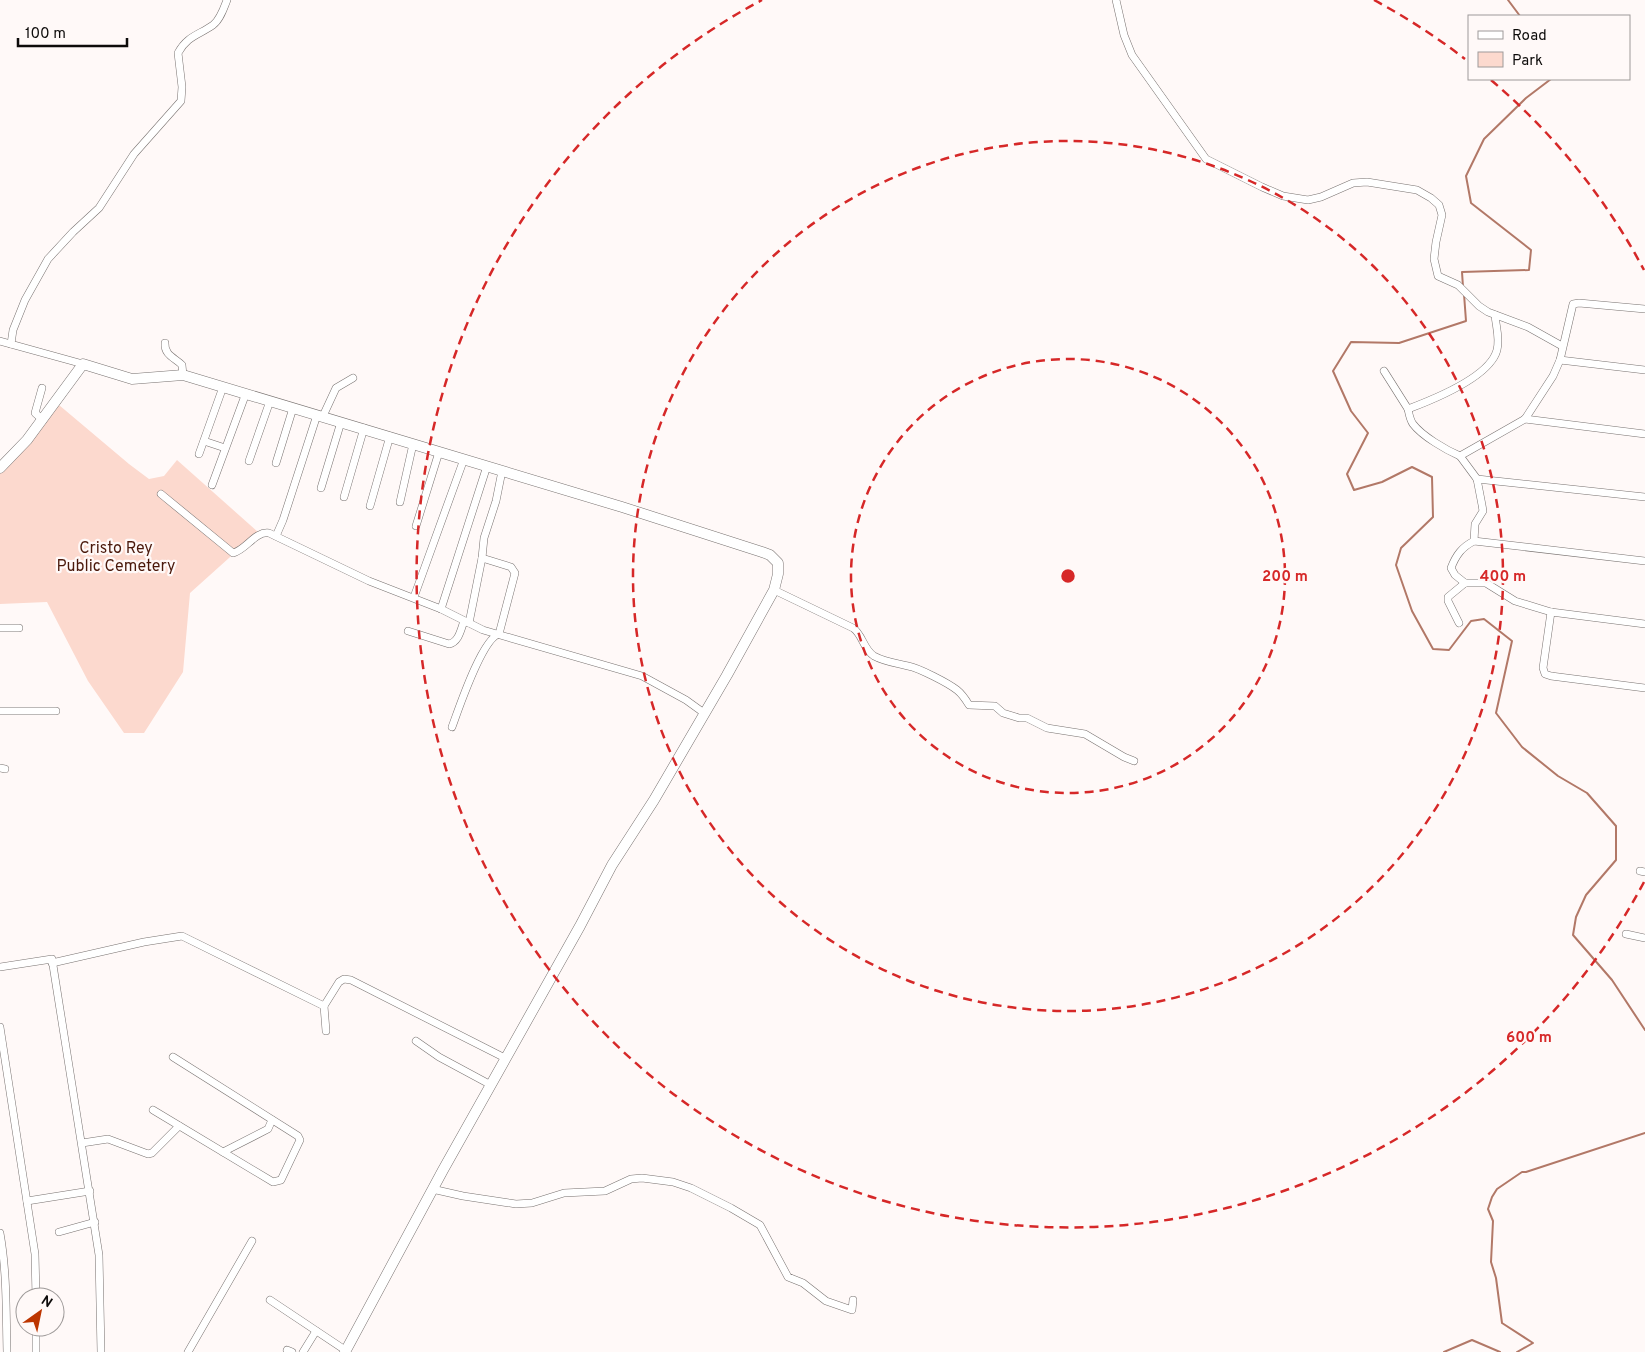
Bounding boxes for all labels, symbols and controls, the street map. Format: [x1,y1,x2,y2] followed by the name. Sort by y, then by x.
[18,15,126,47] scale bar
[1468,15,1630,80] legend
[25,25,66,44] text: 100 m
[1512,27,1547,46] text: Road
[1512,52,1543,71] text: Park
[57,539,175,577] park label: Cristo Rey Public Cemetery
[1059,567,1077,585] centre of rings
[1262,568,1308,587] text: 200 m
[1480,568,1526,587] text: 400 m
[1506,1029,1552,1048] text: 600 m
[15,1287,65,1337] north arrow
[37,1292,55,1312] text: N

